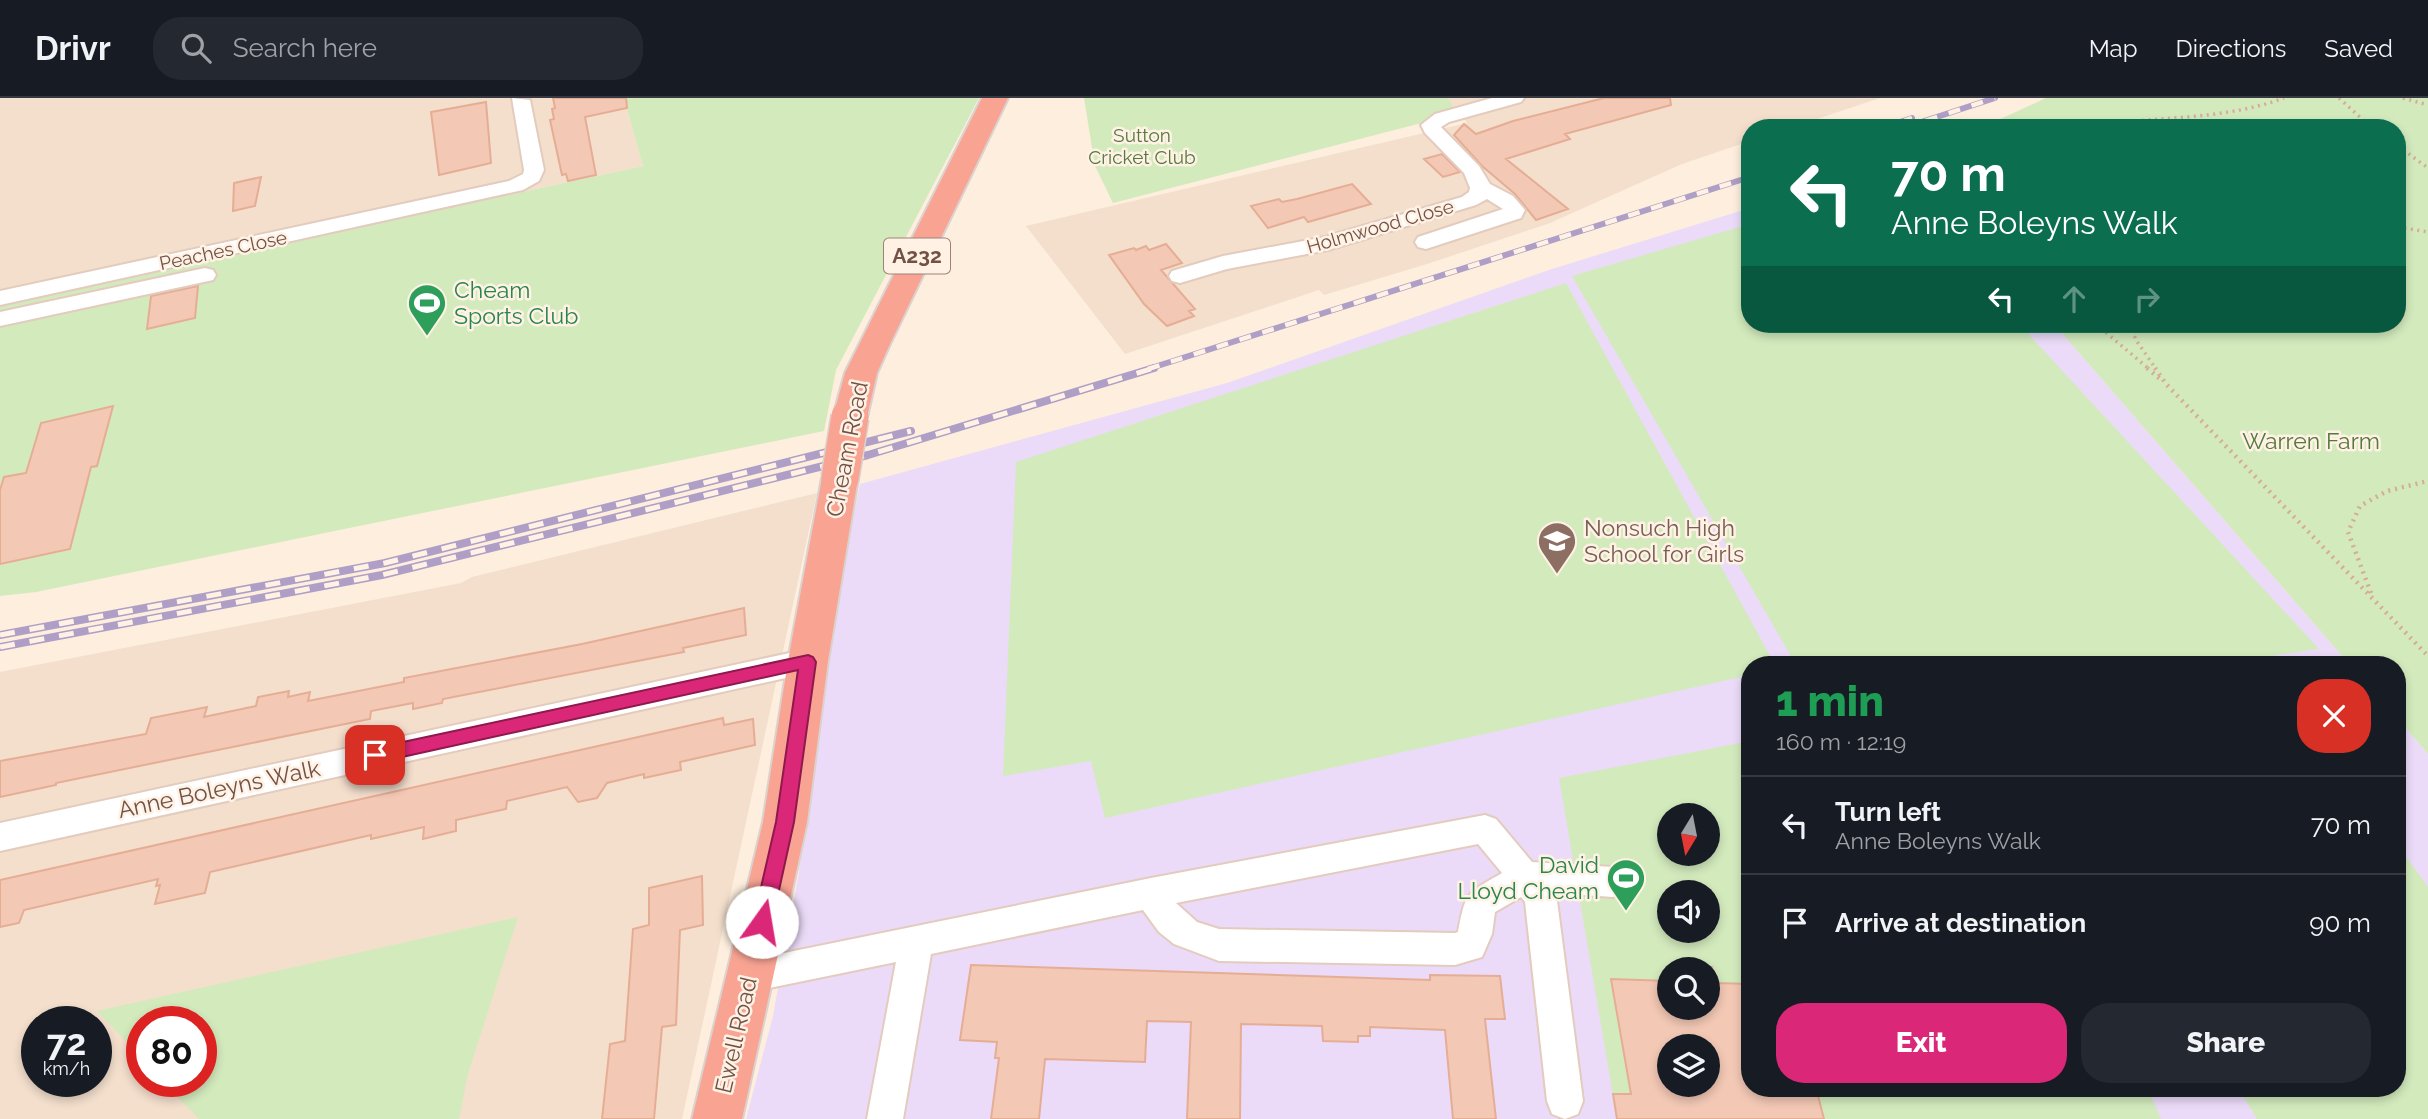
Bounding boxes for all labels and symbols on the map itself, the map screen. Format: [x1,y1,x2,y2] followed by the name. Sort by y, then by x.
[1088,124,1196,168] park label: Sutton Cricket Club
[1304,195,1456,257] street label: Holmwood Close
[157,226,289,274] street label: Peaches Close
[884,238,950,274] road number: A232
[454,276,578,329] place label: Cheam Sports Club
[406,282,448,337] sports icon: Cheam Sports Club
[820,379,873,519] street label: Cheam Road
[2242,427,2380,454] park label: Warren Farm
[1584,514,1744,567] place label: Nonsuch High School for Girls
[1536,520,1578,575] school or university icon: Nonsuch High School for Girls
[345,725,405,785] pin
[115,754,322,823] street label: Anne Boleyns Walk
[1657,803,1720,866] north arrow
[1457,851,1599,904] place label: David Lloyd Cheam
[1605,857,1647,912] sports icon: David Lloyd Cheam
[725,885,799,959] position arrow
[709,974,762,1096] street label: Ewell Road
[126,1006,217,1097] speed limit sign: 80

